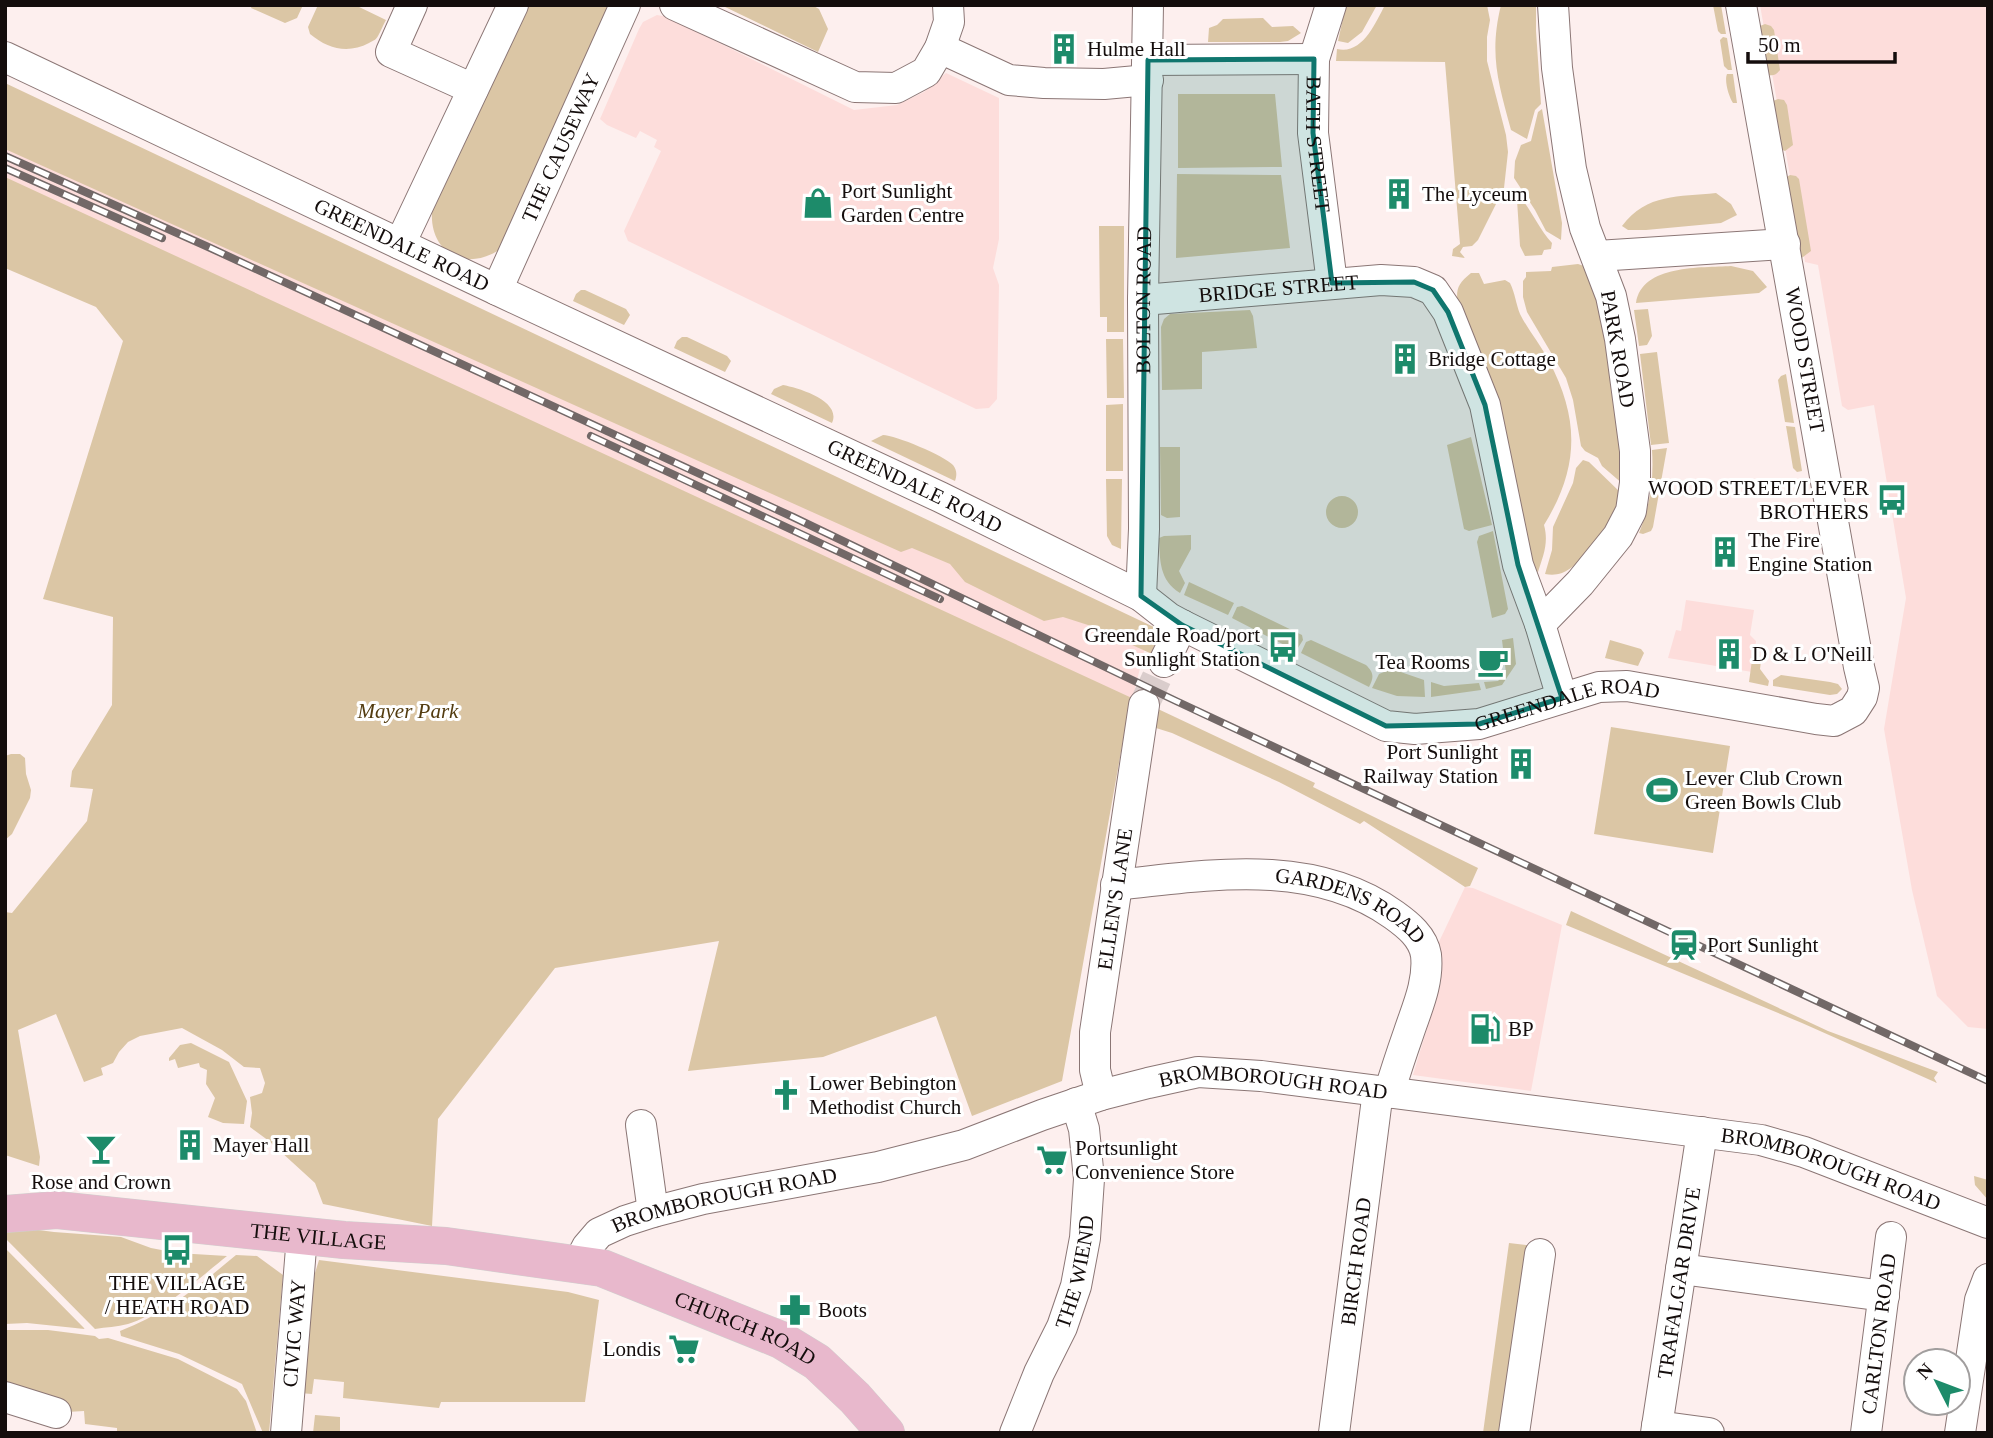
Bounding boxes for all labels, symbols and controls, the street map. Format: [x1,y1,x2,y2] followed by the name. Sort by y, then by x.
[1748,21,1895,65] scale bar
[1047,32,1081,66] building icon: Hulme Hall
[1758,33,1801,57] text: 50 m
[1087,37,1186,61] place label: Hulme Hall
[517,69,605,226] street label: THE CAUSEWAY
[1301,76,1335,214] street label: BATH STREET
[1382,177,1416,211] building icon: The Lyceum
[841,179,964,227] place label: Port Sunlight Garden Centre
[1422,182,1528,206] place label: The Lyceum
[801,186,835,220] shop icon: Port Sunlight Garden Centre
[310,193,493,297] street label: GREENDALE ROAD
[1131,226,1156,374] street label: BOLTON ROAD
[1198,270,1360,307] street label: BRIDGE STREET
[1780,285,1830,435] street label: WOOD STREET
[1596,288,1640,410] street label: PARK ROAD
[1388,342,1422,376] building icon: Bridge Cottage
[1428,347,1556,371] place label: Bridge Cottage
[824,434,1006,538] street label: GREENDALE ROAD
[1648,476,1869,524] place label: WOOD STREET/LEVER BROTHERS
[1875,483,1909,517] bus stop icon: WOOD STREET/LEVER BROTHERS
[1748,528,1873,576] place label: The Fire Engine Station
[1708,535,1742,569] building icon: The Fire Engine Station
[1084,623,1260,671] place label: Greendale Road/port Sunlight Station
[1266,630,1300,664] bus stop icon: Greendale Road/port Sunlight Station
[1712,637,1746,671] building icon: D & L O'Neill
[1752,642,1872,666] place label: D & L O'Neill
[1476,645,1510,679] cafe icon: Tea Rooms
[1375,650,1470,674] place label: Tea Rooms
[1471,674,1662,737] street label: GREENDALE ROAD
[357,699,459,723] park label: Mayer Park
[1363,740,1498,788] place label: Port Sunlight Railway Station
[1504,747,1538,781] building icon: Port Sunlight Railway Station
[1685,766,1843,814] place label: Lever Club Crown Green Bowls Club
[1645,773,1679,807] sports icon: Lever Club Crown Green Bowls Club
[1092,827,1137,972] street label: ELLEN'S LANE
[1274,863,1430,948] street label: GARDENS ROAD
[1667,928,1701,962] station icon: Port Sunlight
[1707,933,1819,957] place label: Port Sunlight
[1468,1012,1502,1046] fuel station icon: BP
[1508,1017,1534,1041] place label: BP
[1156,1060,1389,1104] street label: BROMBOROUGH ROAD
[809,1071,962,1119] place label: Lower Bebington Methodist Church
[769,1078,803,1112] church icon: Lower Bebington Methodist Church
[1720,1123,1944,1216] street label: BROMBOROUGH ROAD
[173,1128,207,1162] building icon: Mayer Hall
[84,1132,118,1166] bar icon: Rose and Crown
[213,1133,309,1157] place label: Mayer Hall
[1075,1136,1234,1184] place label: Portsunlight Convenience Store
[1035,1143,1069,1177] supermarket icon: Portsunlight Convenience Store
[608,1163,839,1238] street label: BROMBOROUGH ROAD
[31,1170,171,1194] place label: Rose and Crown
[1652,1185,1705,1380] street label: TRAFALGAR DRIVE
[1336,1196,1376,1327] street label: BIRCH ROAD
[1050,1215,1099,1332] street label: THE WIEND
[249,1218,387,1254] street label: THE VILLAGE
[160,1233,194,1267] bus stop icon: THE VILLAGE / HEATH ROAD
[1857,1252,1901,1416] street label: CARLTON ROAD
[105,1271,249,1319] place label: THE VILLAGE / HEATH ROAD
[278,1279,310,1388] street label: CIVIC WAY
[671,1286,820,1370] street label: CHURCH ROAD
[778,1293,812,1327] pharmacy icon: Boots
[818,1298,867,1322] place label: Boots
[667,1332,701,1366] supermarket icon: Londis
[603,1337,661,1361] place label: Londis
[1902,1347,1972,1417] north arrow
[1912,1359,1937,1383] text: N

